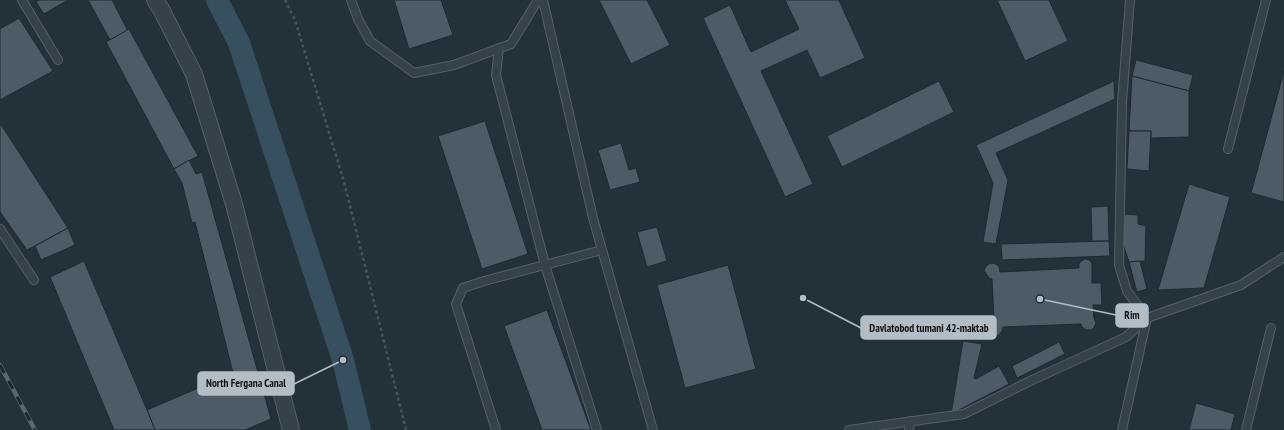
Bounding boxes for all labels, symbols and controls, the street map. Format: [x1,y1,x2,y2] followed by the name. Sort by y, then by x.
[1116,304,1148,327] callout: Rim
[1124,308,1140,322] text: Rim
[861,316,996,339] callout: Davlatobod tumani 42-maktab
[869,321,989,335] text: Davlatobod tumani 42-maktab
[198,372,294,395] callout: North Fergana Canal
[206,376,286,390] text: North Fergana Canal

